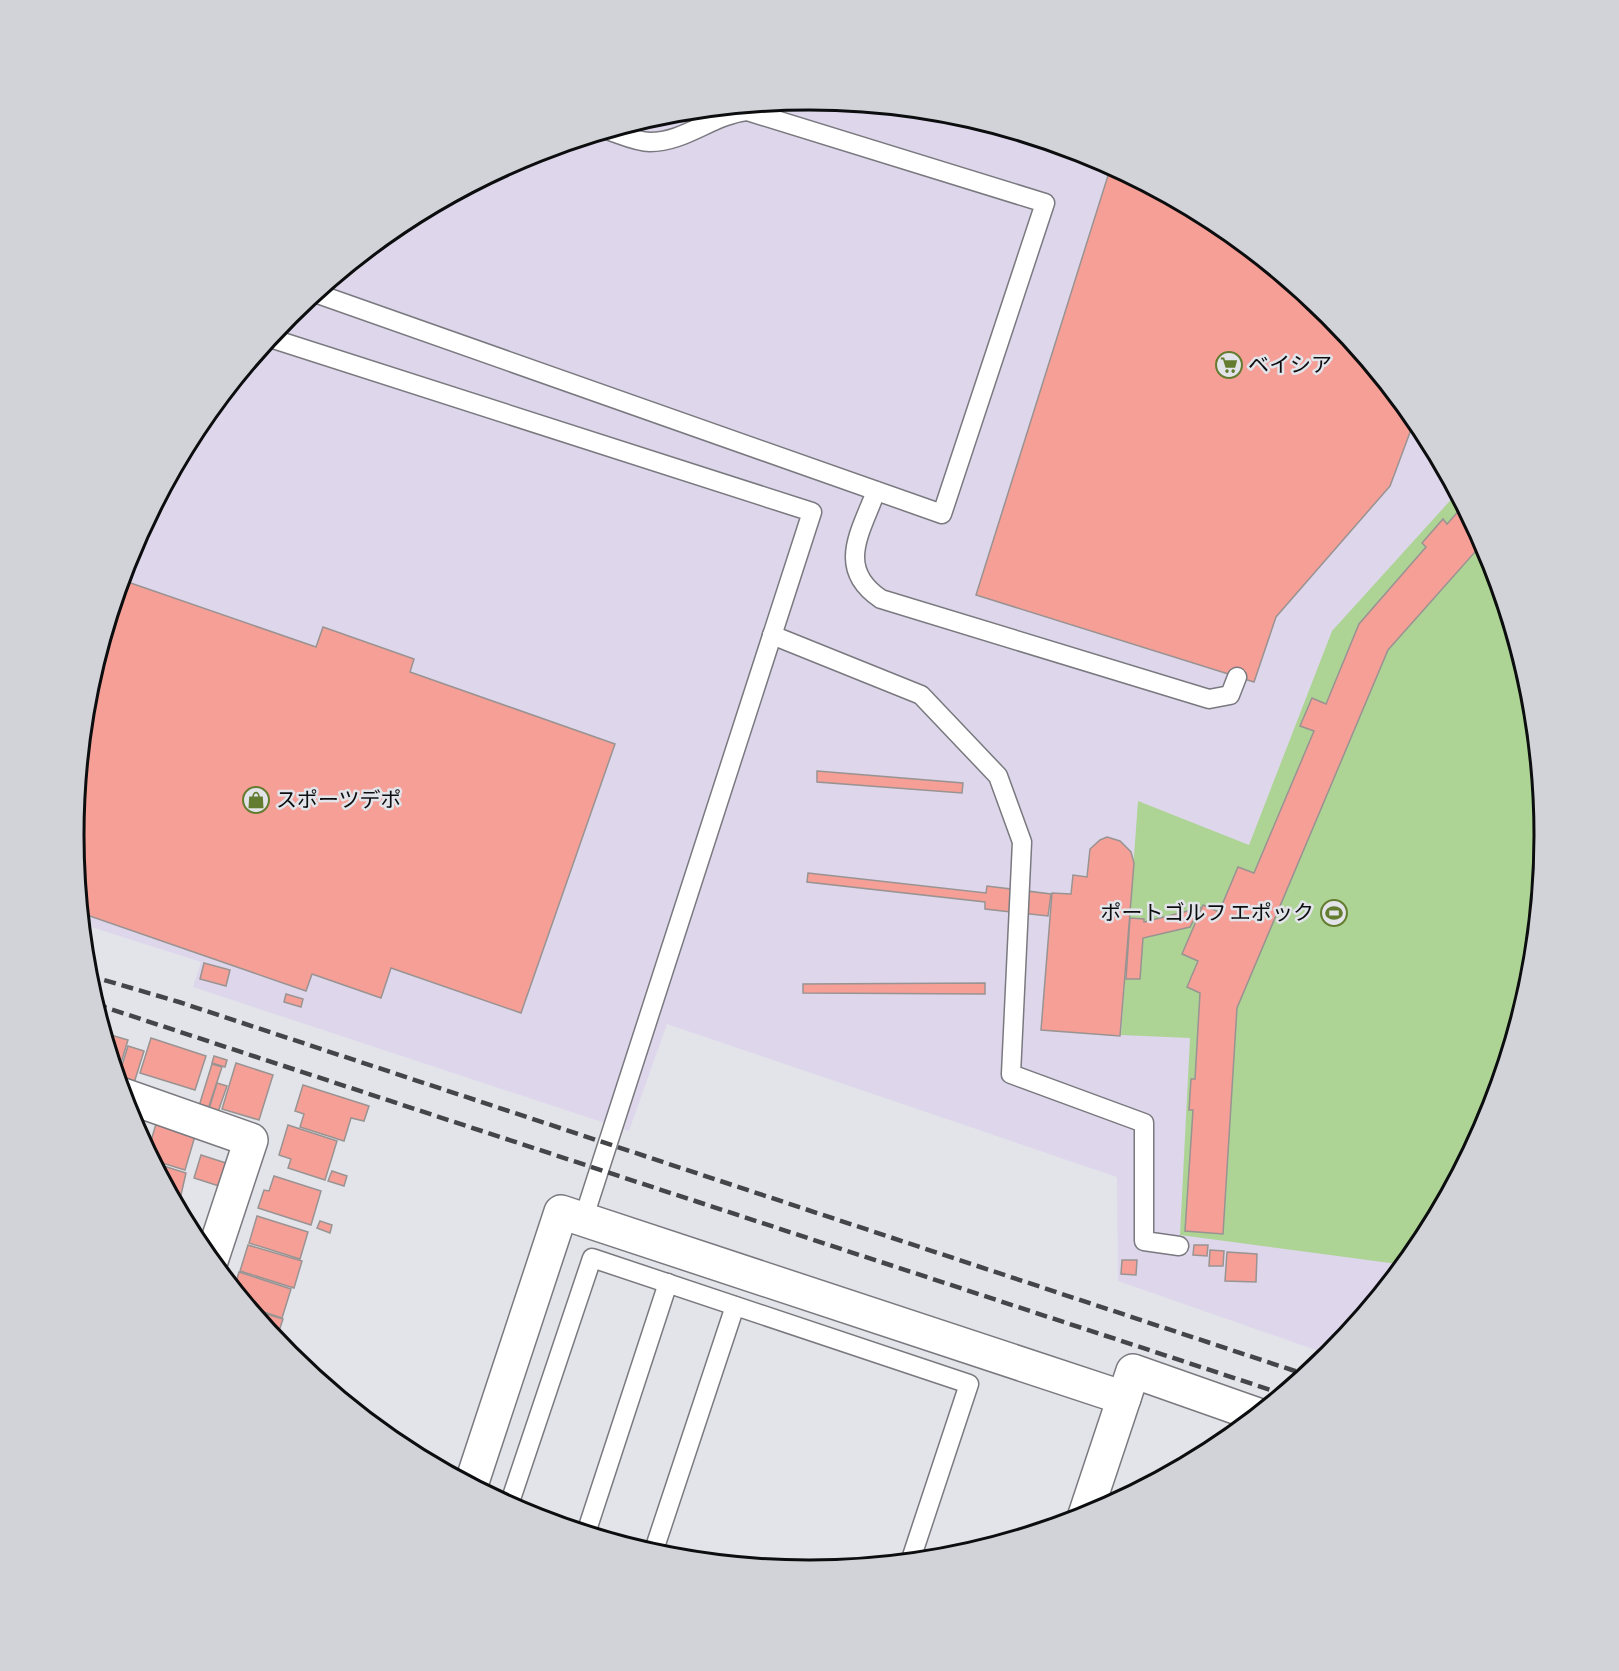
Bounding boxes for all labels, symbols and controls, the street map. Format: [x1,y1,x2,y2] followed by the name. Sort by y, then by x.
[1214,350,1244,380] supermarket icon: ベイシア
[1248,355,1332,376] place label: ベイシア
[241,785,271,815] shop icon: スポーツデポ
[276,789,402,811] place label: スポーツデポ
[1319,898,1349,928] sports icon: ポートゴルフ エポック
[1101,902,1314,924] place label: ポートゴルフ エポック

